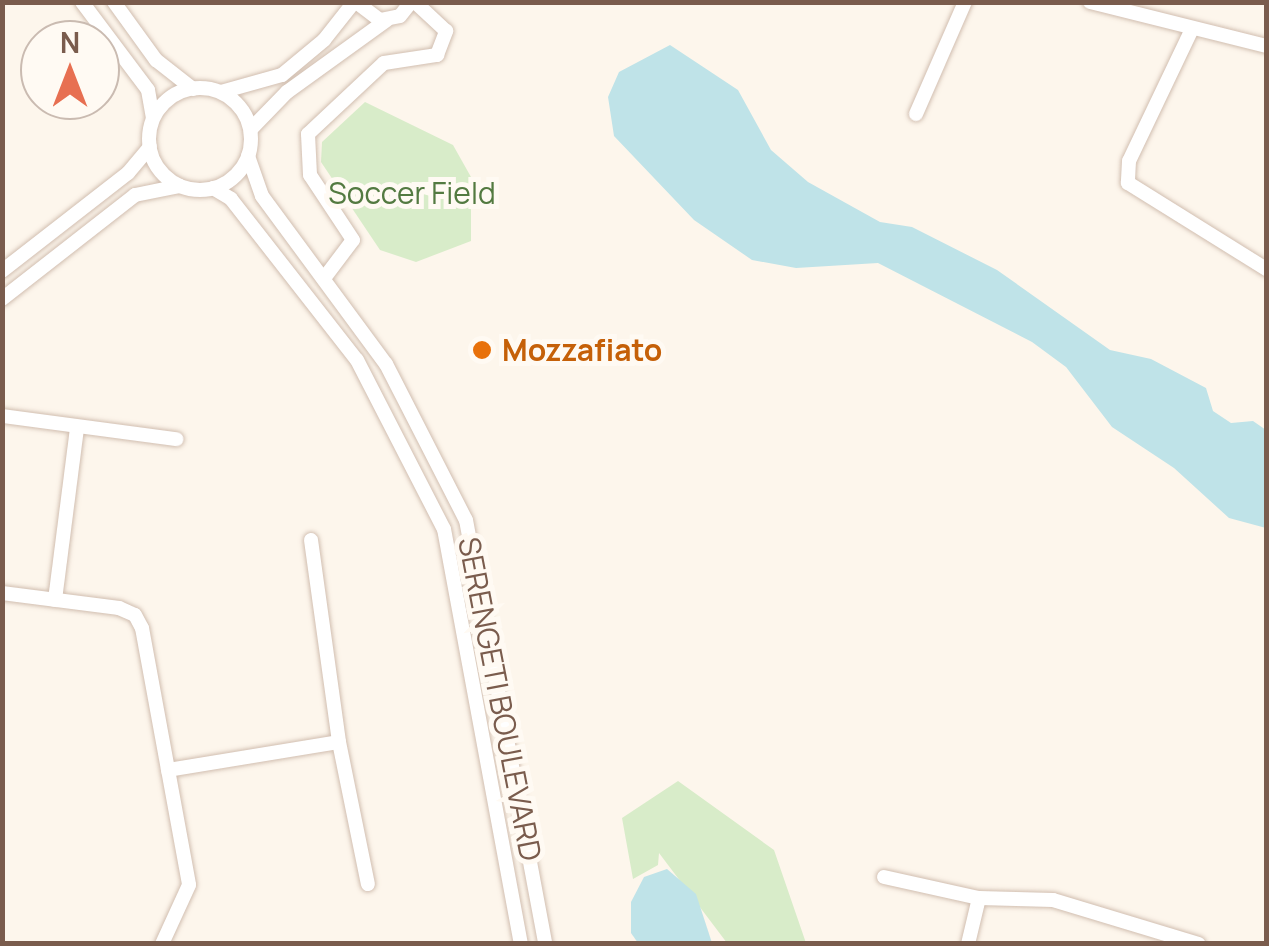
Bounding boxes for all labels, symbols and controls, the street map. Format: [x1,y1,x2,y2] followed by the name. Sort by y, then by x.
[20,20,120,120] north arrow
[60,23,80,61] text: N
[328,175,496,211] park label: Soccer Field
[502,332,662,368] place label: Mozzafiato
[471,339,493,361] marker: Mozzafiato
[451,534,549,864] street label: SERENGETI BOULEVARD

